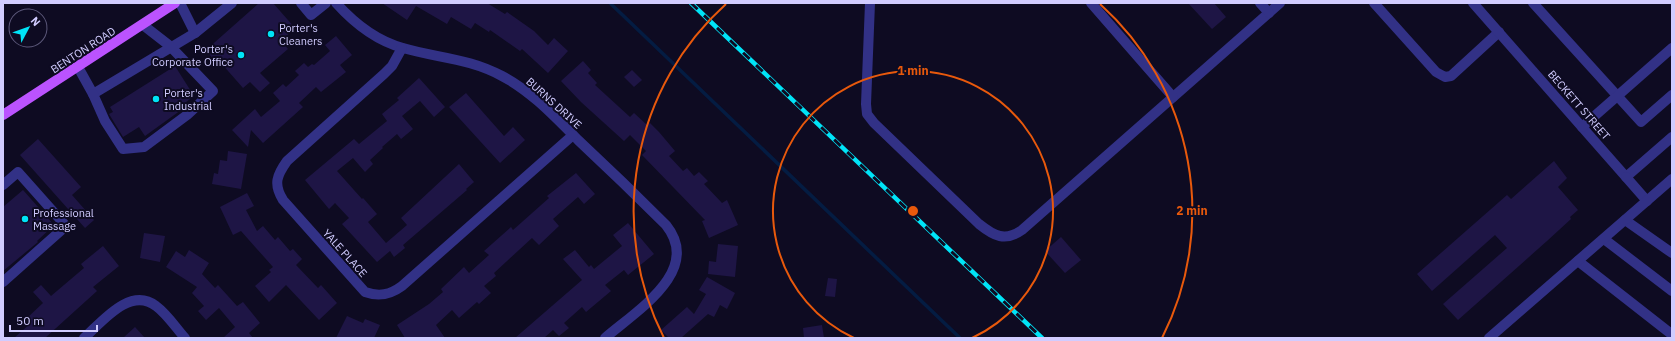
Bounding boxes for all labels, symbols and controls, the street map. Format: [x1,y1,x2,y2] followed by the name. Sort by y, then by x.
[8,8,48,48] north arrow
[28,14,43,29] text: N
[279,21,322,48] place label: Porter's Cleaners
[48,24,118,76] street label: BENTON ROAD
[266,29,276,39] marker: Porter's Cleaners
[152,42,233,69] place label: Porter's Corporate Office
[236,50,246,60] marker: Porter's Corporate Office
[897,63,929,78] text: 1 min
[1545,67,1614,143] street label: BECKETT STREET
[523,74,585,132] street label: BURNS DRIVE
[164,86,212,113] place label: Porter's Industrial
[151,94,161,104] marker: Porter's Industrial
[1176,203,1208,218] text: 2 min
[906,204,920,218] centre of rings
[33,206,94,233] place label: Professional Massage
[20,214,30,224] marker: Professional Massage
[320,226,370,280] street label: YALE PLACE
[10,307,97,333] scale bar
[16,313,44,328] text: 50 m

